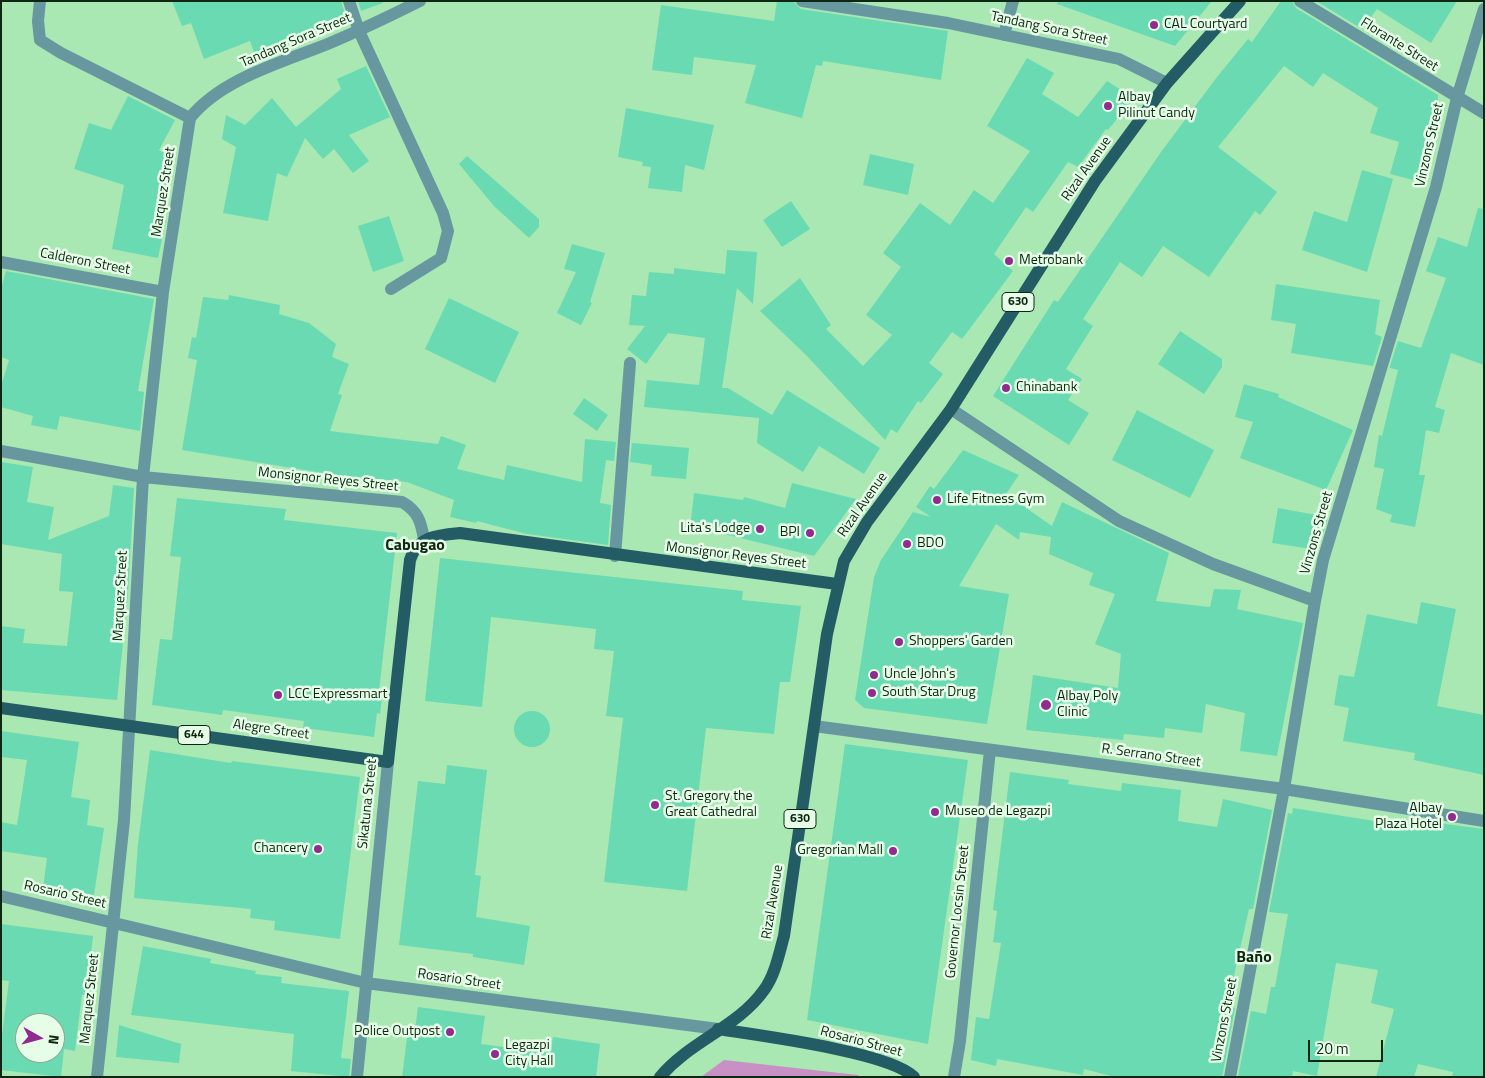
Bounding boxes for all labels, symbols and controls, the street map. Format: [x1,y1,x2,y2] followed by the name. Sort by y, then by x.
[989,8,1109,50] street label: Tandang Sora Street
[238,10,354,72] street label: Tandang Sora Street
[1357,14,1441,76] street label: Florante Street
[1164,17,1248,33] place label: CAL Courtyard
[1148,19,1160,31] marker: CAL Courtyard
[1118,90,1195,122] place label: Albay Pilinut Candy
[1102,100,1114,112] marker: Albay Pilinut Candy
[1412,101,1448,189] street label: Vinzons Street
[1059,133,1115,205] street label: Rizal Avenue
[149,146,179,238] street label: Marquez Street
[39,245,131,279] street label: Calderon Street
[1019,253,1083,269] place label: Metrobank
[1003,255,1015,267] marker: Metrobank
[1002,292,1034,312] road number: 630
[1016,380,1077,396] place label: Chinabank
[1000,382,1012,394] marker: Chinabank
[257,464,399,496] street label: Monsignor Reyes Street
[835,469,891,541] street label: Rizal Avenue
[1297,490,1337,576] street label: Vinzons Street
[947,492,1044,508] place label: Life Fitness Gym
[931,494,943,506] marker: Life Fitness Gym
[680,521,750,537] place label: Lita's Lodge
[754,523,766,535] marker: Lita's Lodge
[780,525,800,541] place label: BPI
[804,527,816,539] marker: BPI
[385,536,445,556] district label: Cabugao
[917,536,944,552] place label: BDO
[901,538,913,550] marker: BDO
[665,539,807,573] street label: Monsignor Reyes Street
[110,550,132,642] street label: Marquez Street
[909,634,1013,650] place label: Shoppers' Garden
[893,636,905,648] marker: Shoppers' Garden
[884,667,956,683] place label: Uncle John's
[868,669,880,681] marker: Uncle John's
[882,685,976,701] place label: South Star Drug
[288,687,387,703] place label: LCC Expressmart
[866,687,878,699] marker: South Star Drug
[272,689,284,701] marker: LCC Expressmart
[1057,689,1118,722] place label: Albay Poly Clinic
[1039,698,1053,712] marker: Albay Poly Clinic
[232,716,310,744] street label: Alegre Street
[178,726,210,744] road number: 644
[1100,741,1202,771] street label: R. Serrano Street
[355,758,381,850] street label: Sikatuna Street
[665,789,757,822] place label: St. Gregory the Great Cathedral
[649,799,661,811] marker: St. Gregory the Great Cathedral
[1375,801,1442,834] place label: Albay Plaza Hotel
[945,804,1051,820] place label: Museo de Legazpi
[929,806,941,818] marker: Museo de Legazpi
[784,810,816,829] road number: 630
[1446,811,1458,823] marker: Albay Plaza Hotel
[254,841,308,857] place label: Chancery
[312,843,324,855] marker: Chancery
[797,843,883,859] place label: Gregorian Mall
[887,845,899,857] marker: Gregorian Mall
[943,845,973,979] street label: Governor Locsin Street
[759,864,787,940] street label: Rizal Avenue
[22,877,108,913] street label: Rosario Street
[1236,948,1272,968] district label: Baño
[77,953,103,1045] street label: Marquez Street
[416,966,502,994] street label: Rosario Street
[1209,976,1241,1064] street label: Vinzons Street
[15,1013,65,1063] north arrow
[818,1023,904,1061] street label: Rosario Street
[354,1024,440,1040] place label: Police Outpost
[444,1026,456,1038] marker: Police Outpost
[1310,1030,1385,1062] scale bar
[43,1034,65,1046] text: N
[1316,1037,1349,1060] text: 20 m
[505,1038,553,1070] place label: Legazpi City Hall
[489,1048,501,1060] marker: Legazpi City Hall

